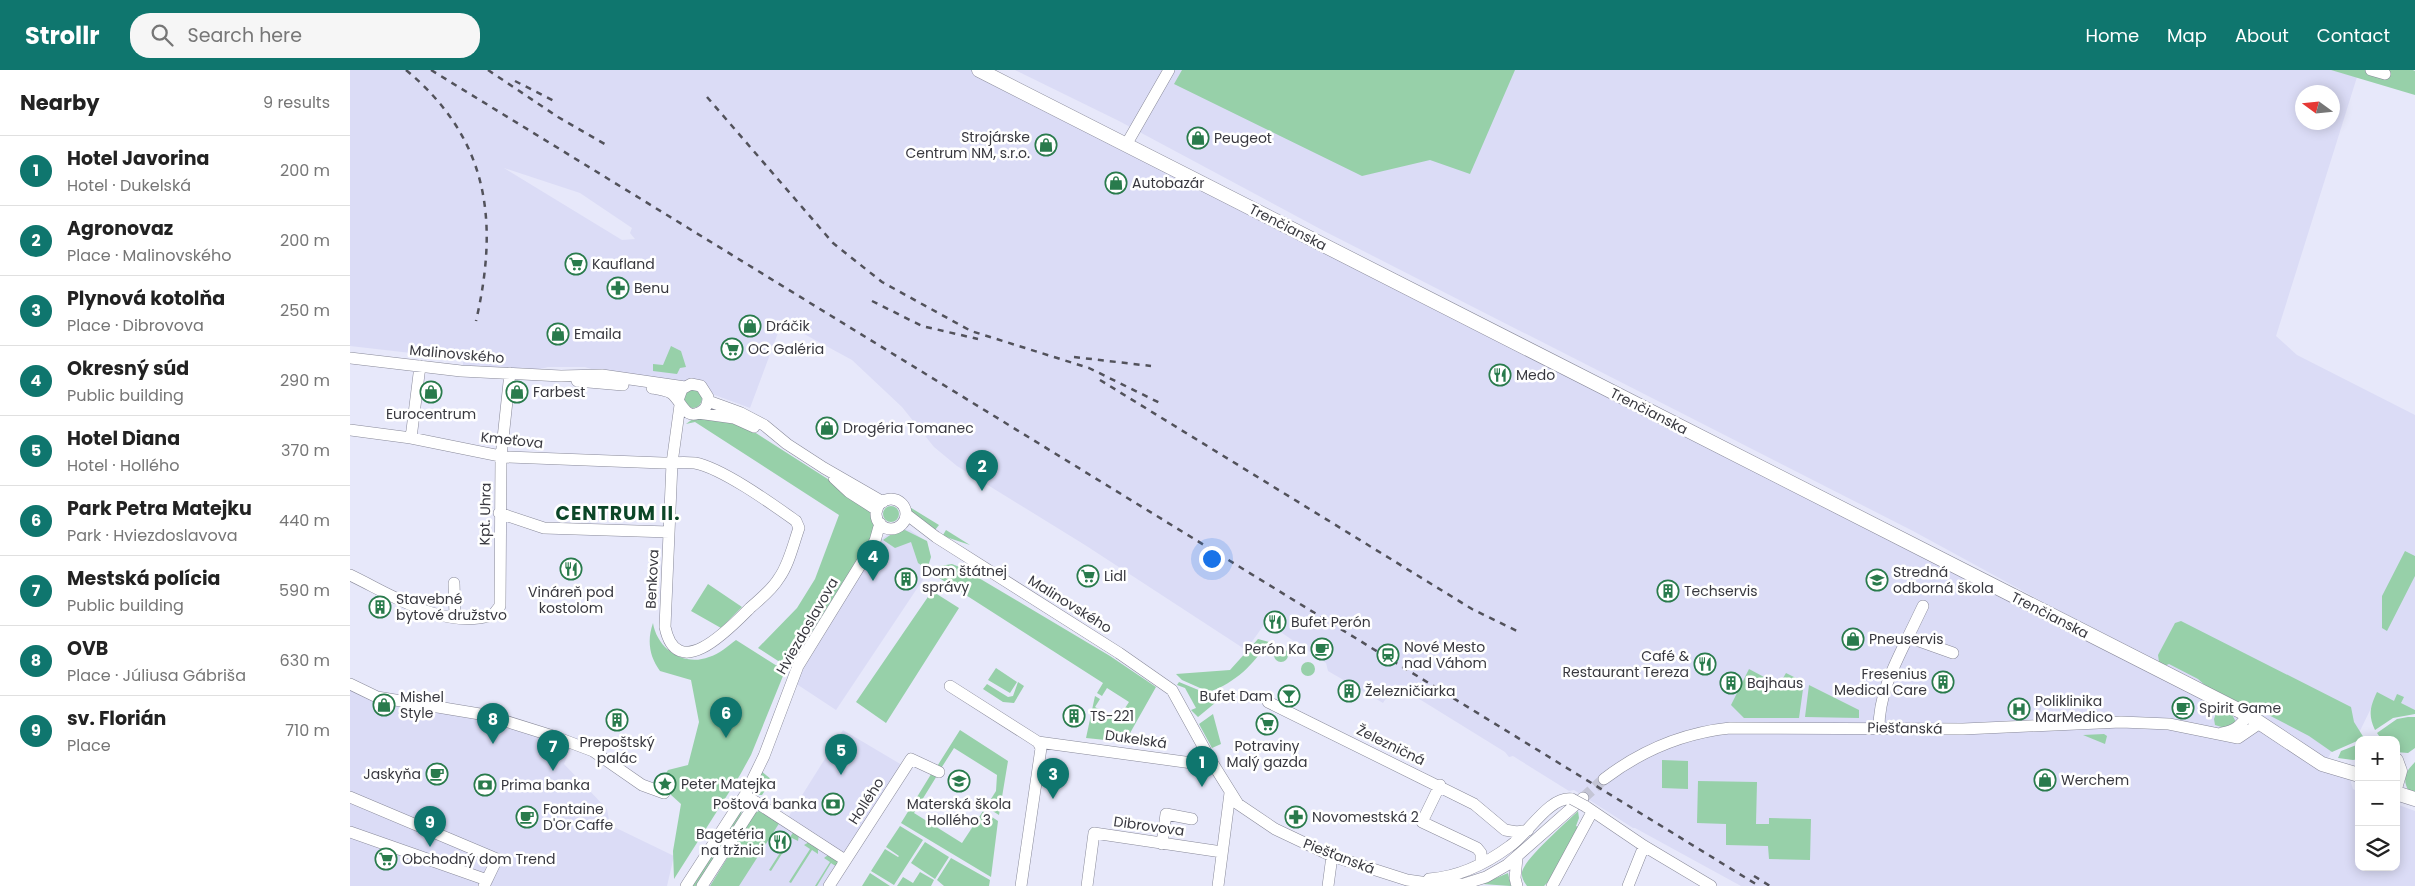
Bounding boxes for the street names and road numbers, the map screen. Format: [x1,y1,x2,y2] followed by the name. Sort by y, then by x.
[1246,199,1330,255] street label: Trenčianska
[409,340,505,368] street label: Malinovského
[1607,383,1691,439] street label: Trenčianska
[480,427,544,453] street label: Kmeťova
[474,482,496,546] street label: Kpt. Uhra
[640,549,664,609] street label: Benkova
[1024,570,1116,638] street label: Malinovského
[771,574,843,678] street label: Hviezdoslavova
[2008,587,2092,643] street label: Trenčianska
[1867,717,1943,739] street label: Piešťanská
[1353,720,1429,770] street label: Železničná
[1104,725,1168,753] street label: Dukelská
[843,774,889,828] street label: Hollého
[1112,811,1186,841] street label: Dibrovova
[1300,833,1378,879] street label: Piešťanská

